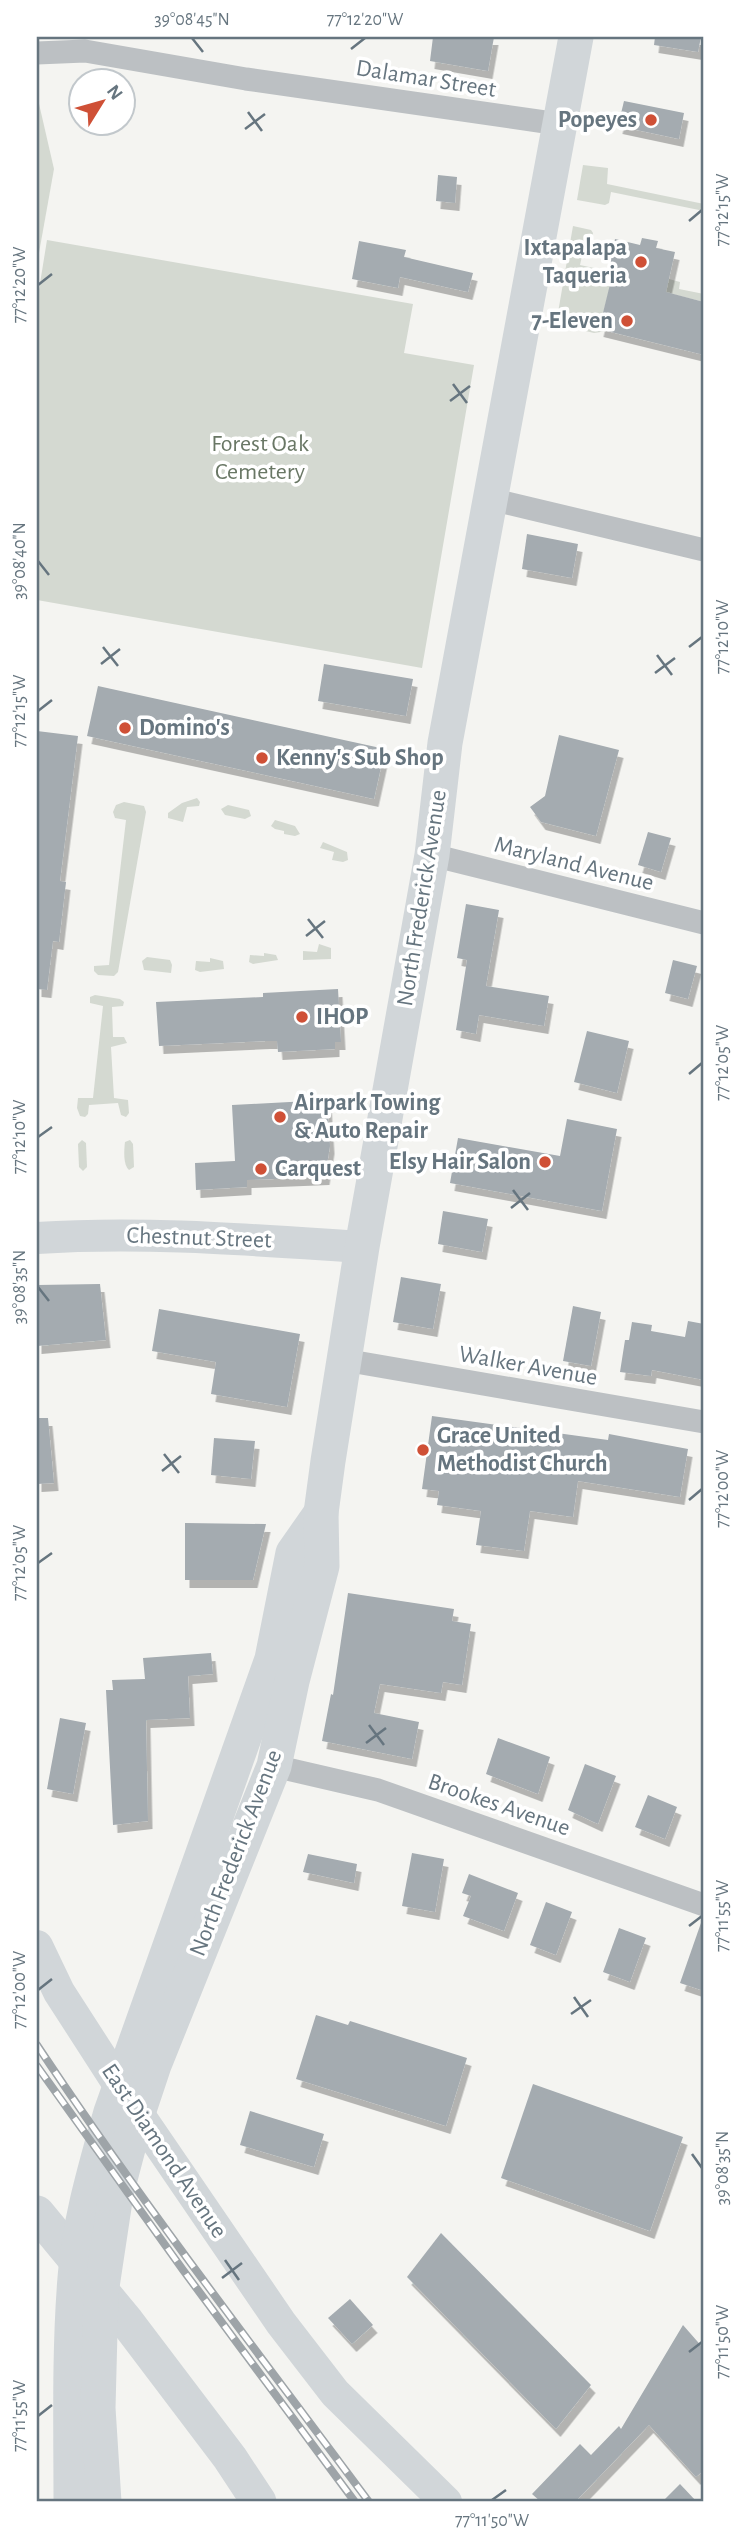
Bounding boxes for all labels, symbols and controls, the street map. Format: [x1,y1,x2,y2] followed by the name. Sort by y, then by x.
[154,11,230,29] text: 39°08'45"N
[327,11,403,29] text: 77°12'20"W
[354,56,498,102] street label: Dalamar Street
[66,66,136,136] north arrow
[103,82,126,104] text: N
[558,108,637,132] place label: Popeyes
[643,112,659,128] marker: Popeyes
[714,174,732,246] text: 77°12'15"W
[523,236,627,288] place label: Ixtapalapa Taqueria
[11,247,29,323] text: 77°12'20"W
[633,254,649,270] marker: Ixtapalapa Taqueria
[532,309,613,333] place label: 7-Eleven
[619,313,635,329] marker: 7-Eleven
[211,432,309,484] park label: Forest Oak Cemetery
[11,522,29,600] text: 39°08'40"N
[714,600,732,674] text: 77°12'10"W
[11,675,29,747] text: 77°12'15"W
[139,716,230,740] place label: Domino's
[117,720,133,736] marker: Domino's
[276,746,444,770] place label: Kenny's Sub Shop
[254,750,270,766] marker: Kenny's Sub Shop
[393,788,451,1008] street label: North Frederick Avenue
[492,833,656,895] street label: Maryland Avenue
[316,1005,368,1029] place label: IHOP
[294,1009,310,1025] marker: IHOP
[714,1025,732,1101] text: 77°12'05"W
[294,1091,441,1143] place label: Airpark Towing & Auto Repair
[11,1100,29,1174] text: 77°12'10"W
[272,1109,288,1125] marker: Airpark Towing & Auto Repair
[389,1150,531,1174] place label: Elsy Hair Salon
[537,1154,553,1170] marker: Elsy Hair Salon
[275,1157,361,1181] place label: Carquest
[253,1161,269,1177] marker: Carquest
[126,1223,272,1253] street label: Chestnut Street
[11,1250,29,1324] text: 39°08'35"N
[457,1342,599,1390] street label: Walker Avenue
[437,1424,608,1476] place label: Grace United Methodist Church
[415,1442,431,1458] marker: Grace United Methodist Church
[714,1450,732,1528] text: 77°12'00"W
[11,1525,29,1601] text: 77°12'05"W
[186,1747,286,1959] street label: North Frederick Avenue
[425,1770,573,1840] street label: Brookes Avenue
[714,1880,732,1952] text: 77°11'55"W
[11,1951,29,2029] text: 77°12'00"W
[97,2060,231,2242] street label: East Diamond Avenue
[714,2131,732,2205] text: 39°08'35"N
[714,2305,732,2379] text: 77°11'50"W
[11,2380,29,2452] text: 77°11'55"W
[455,2512,529,2530] text: 77°11'50"W

